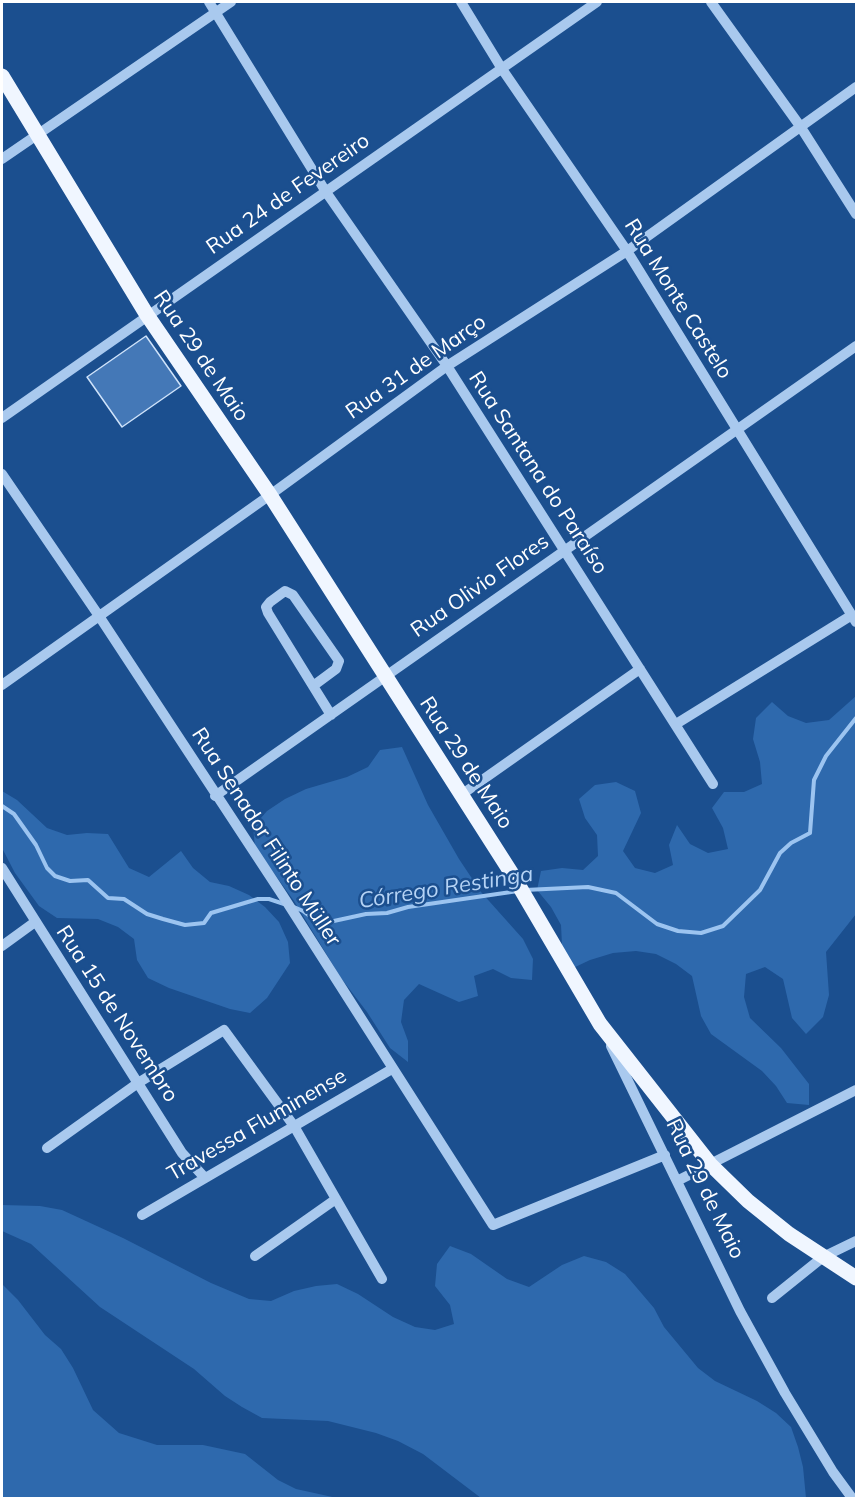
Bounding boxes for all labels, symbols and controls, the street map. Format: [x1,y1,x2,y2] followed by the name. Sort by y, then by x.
[202,128,374,260] street label: Rua 24 de Fevereiro
[619,214,737,384] street label: Rua Monte Castelo
[148,286,254,426] street label: Rua 29 de Maio
[341,309,491,425] street label: Rua 31 de Março
[463,367,613,579] street label: Rua Santana do Paraíso
[406,529,554,643] street label: Rua Olivio Flores
[414,692,518,834] street label: Rua 29 de Maio
[186,723,346,951] street label: Rua Senador Filinto Müller
[357,861,535,915] water label: Córrego Restinga
[51,921,183,1107] street label: Rua 15 de Novembro
[163,1063,351,1187] street label: Travessa Fluminense
[660,1115,750,1263] street label: Rua 29 de Maio

